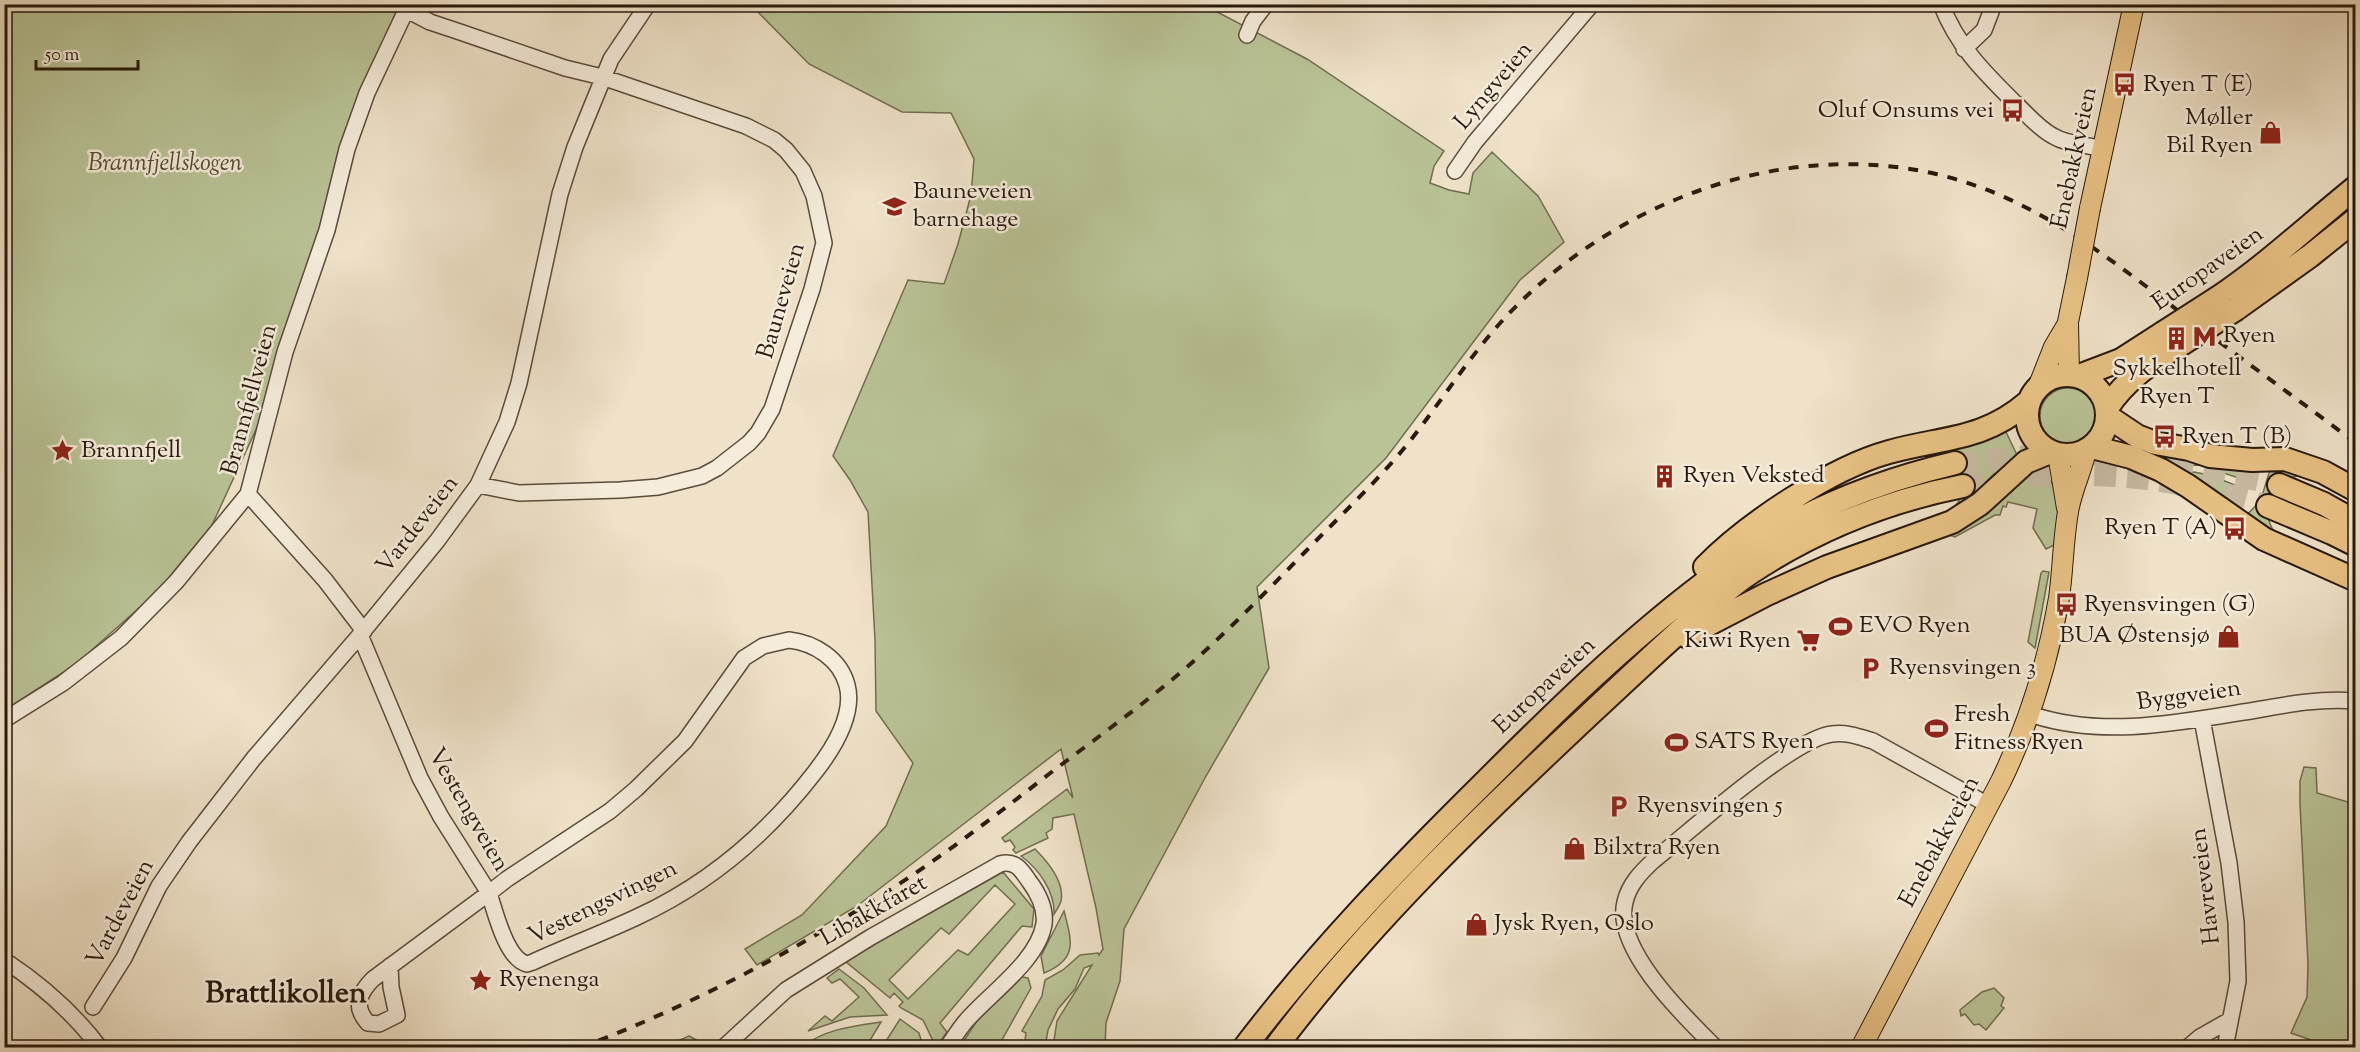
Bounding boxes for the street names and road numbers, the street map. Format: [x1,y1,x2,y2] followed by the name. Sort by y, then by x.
[1447,34,1541,138] street label: Lyngveien
[2043,84,2107,232] street label: Enebakkveien
[2145,218,2271,320] street label: Europaveien
[749,239,815,363] street label: Bauneveien
[213,321,287,479] street label: Brannfjellveien
[369,468,467,582] street label: Vardeveien
[1486,629,1604,743] street label: Europaveien
[2135,672,2243,720] street label: Byggveien
[419,742,517,878] street label: Vestengveien
[1891,770,1989,914] street label: Enebakkveien
[2182,826,2230,946] street label: Havreveien
[523,852,683,954] street label: Vestengsvingen
[79,853,163,973] street label: Vardeveien
[814,867,934,955] street label: Libakkfaret

